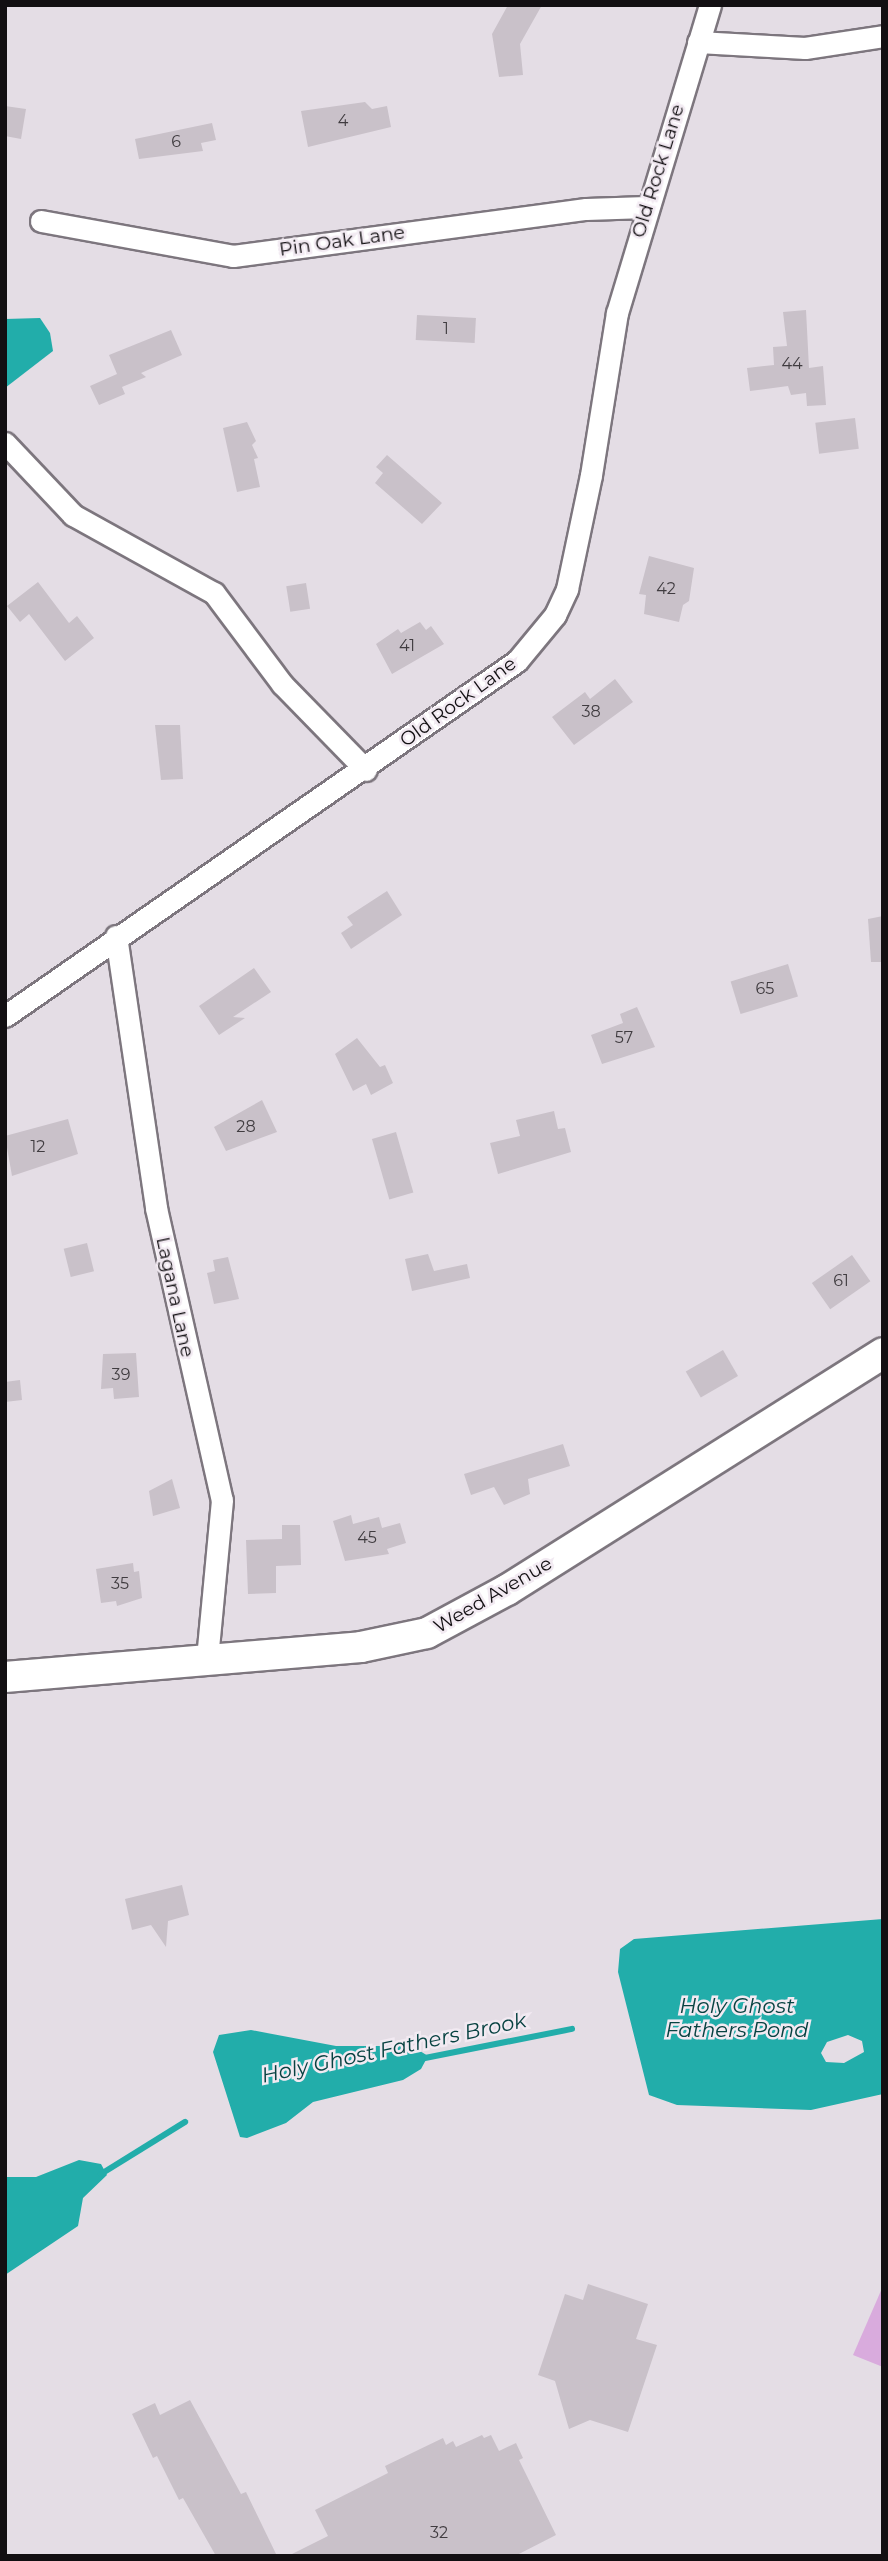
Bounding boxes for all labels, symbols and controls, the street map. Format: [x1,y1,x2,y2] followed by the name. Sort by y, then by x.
[627,102,689,240] street label: Old Rock Lane
[338,111,348,131] house number: 4
[171,132,181,152] house number: 6
[278,221,406,261] street label: Pin Oak Lane
[443,319,449,339] house number: 1
[781,354,803,374] house number: 44
[656,579,676,599] house number: 42
[399,636,415,656] house number: 41
[395,652,521,752] street label: Old Rock Lane
[581,702,601,722] house number: 38
[756,979,774,999] house number: 65
[615,1028,633,1048] house number: 57
[236,1117,256,1137] house number: 28
[31,1137,45,1157] house number: 12
[151,1235,199,1359] street label: Lagana Lane
[833,1271,849,1291] house number: 61
[112,1365,130,1385] house number: 39
[357,1528,377,1548] house number: 45
[430,1552,556,1638] street label: Weed Avenue
[111,1574,129,1594] house number: 35
[665,1993,809,2043] water label: Holy Ghost Fathers Pond
[259,2008,529,2088] water label: Holy Ghost Fathers Brook
[430,2523,448,2543] house number: 32

